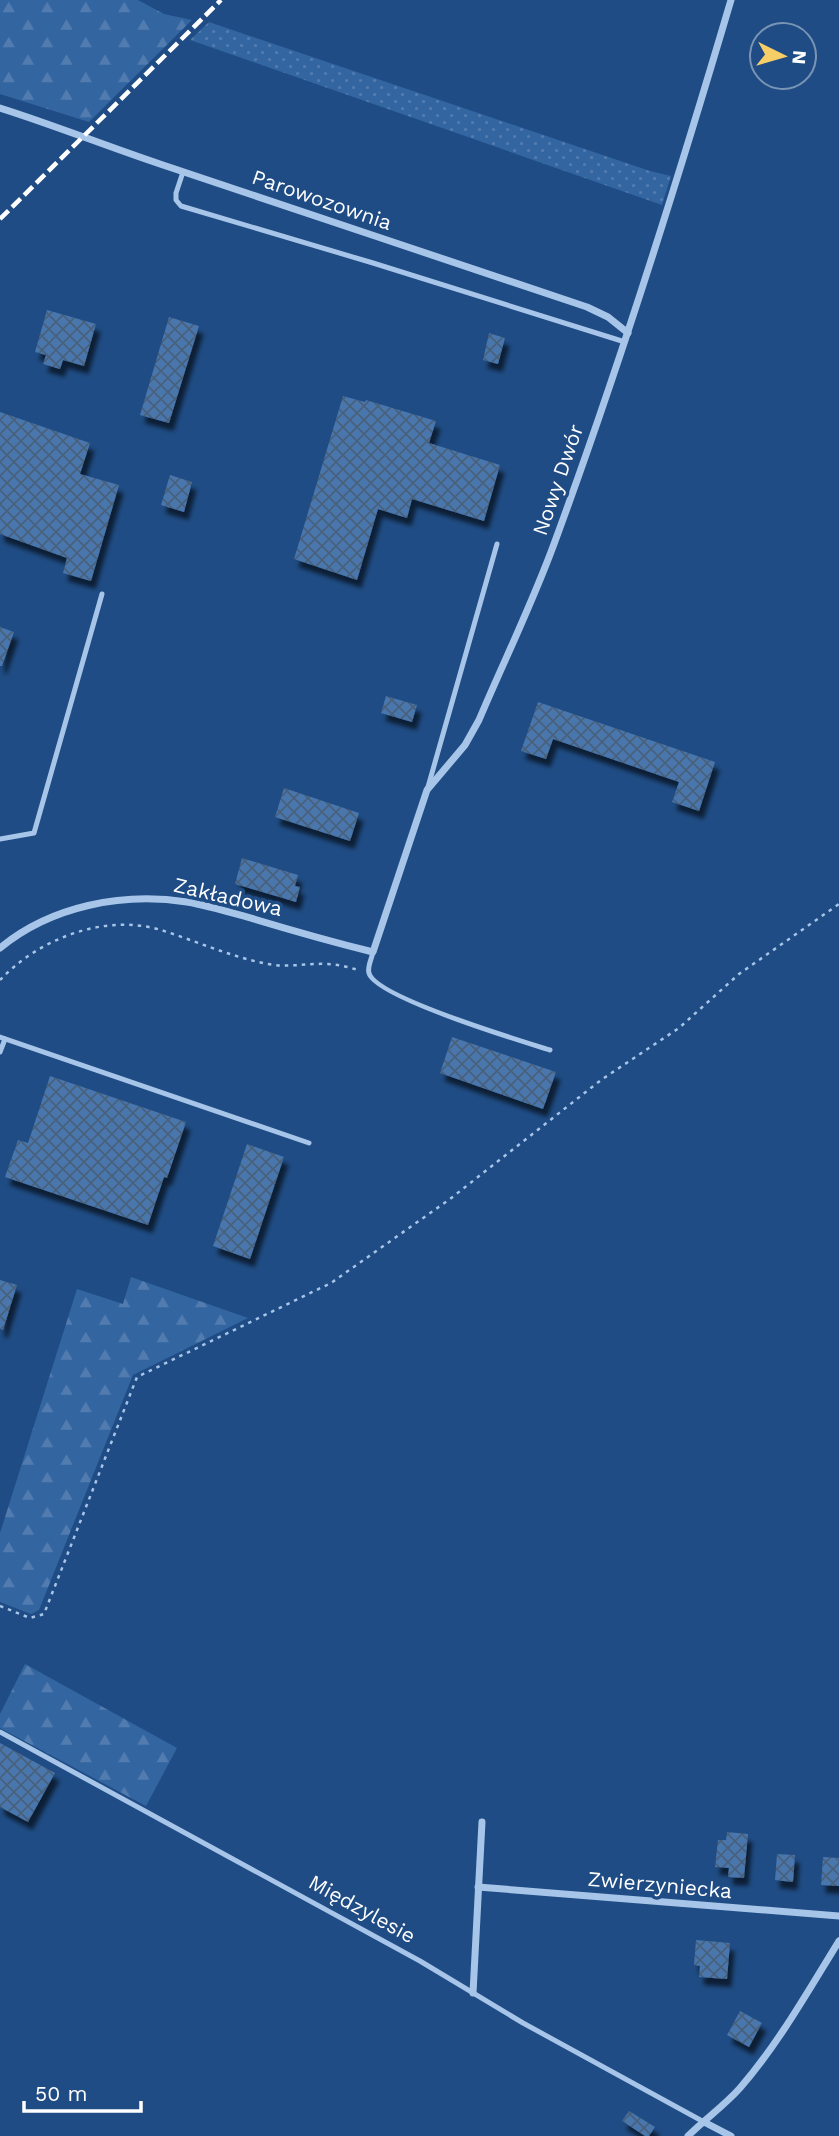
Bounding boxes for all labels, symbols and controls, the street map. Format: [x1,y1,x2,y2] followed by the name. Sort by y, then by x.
[748,21,818,91] north arrow
[787,49,812,65] text: N
[249,164,395,235] street label: Parowozownia
[527,421,588,539] street label: Nowy Dwór
[171,872,285,921] street label: Zakładowa
[587,1866,733,1903] street label: Zwierzyniecka
[305,1869,420,1948] street label: Międzylesie
[24,2070,142,2114] scale bar
[35,2081,87,2106] text: 50 m

